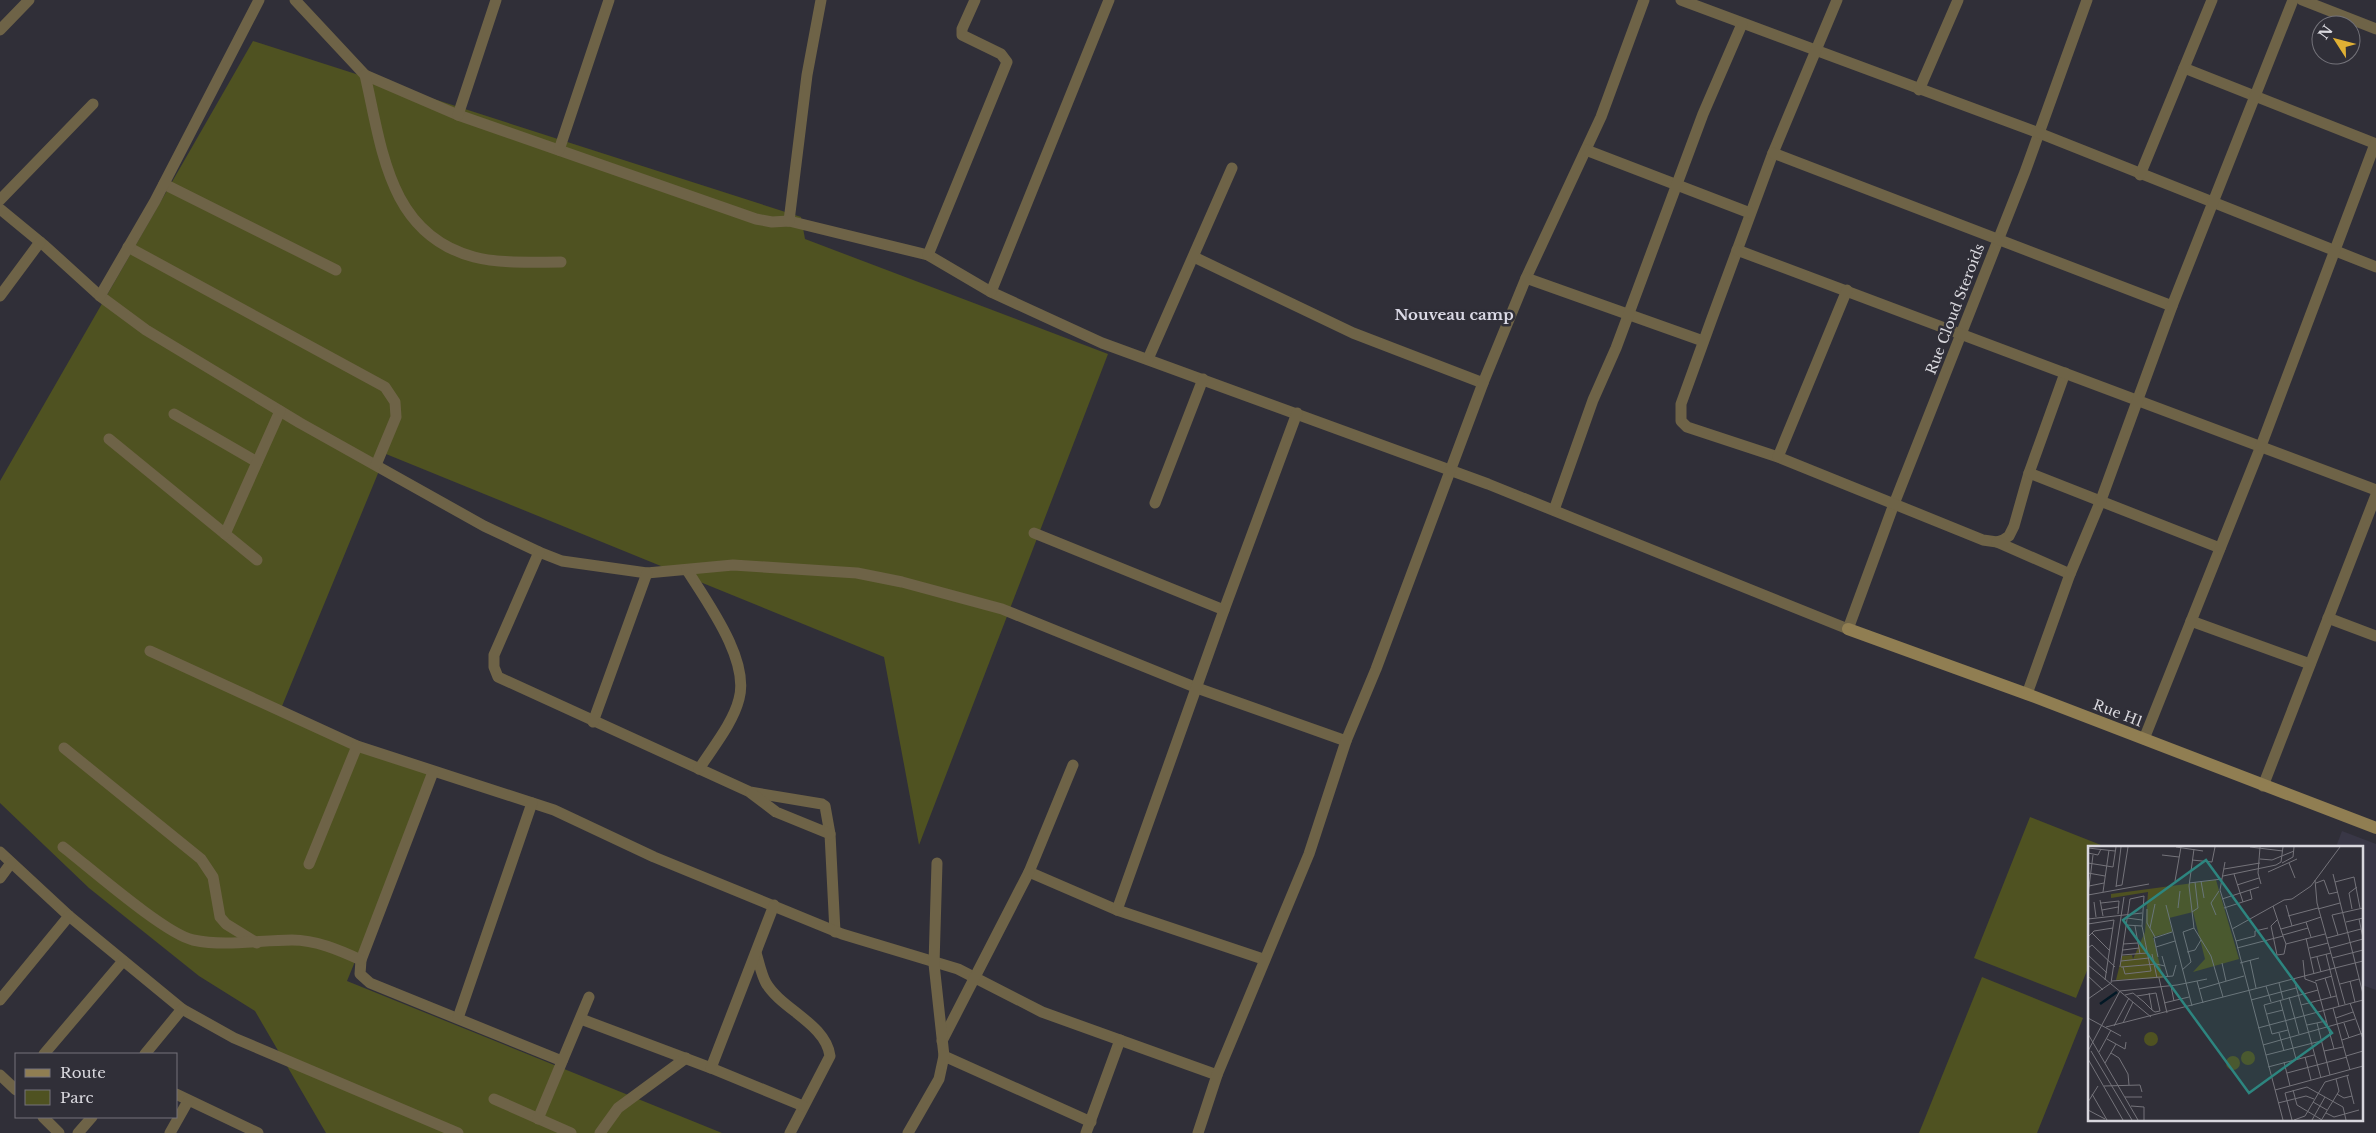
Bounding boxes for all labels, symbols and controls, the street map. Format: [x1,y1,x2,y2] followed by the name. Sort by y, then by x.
[2311,15,2361,65] north arrow
[2314,22,2337,43] text: N
[1922,241,1988,377] street label: Rue Cloud Steroids
[1394,305,1514,324] district label: Nouveau camp
[2091,695,2145,731] street label: Rue H1
[2088,846,2364,1120] inset map
[15,1053,178,1118] legend
[60,1063,106,1082] text: Route
[60,1088,93,1107] text: Parc

